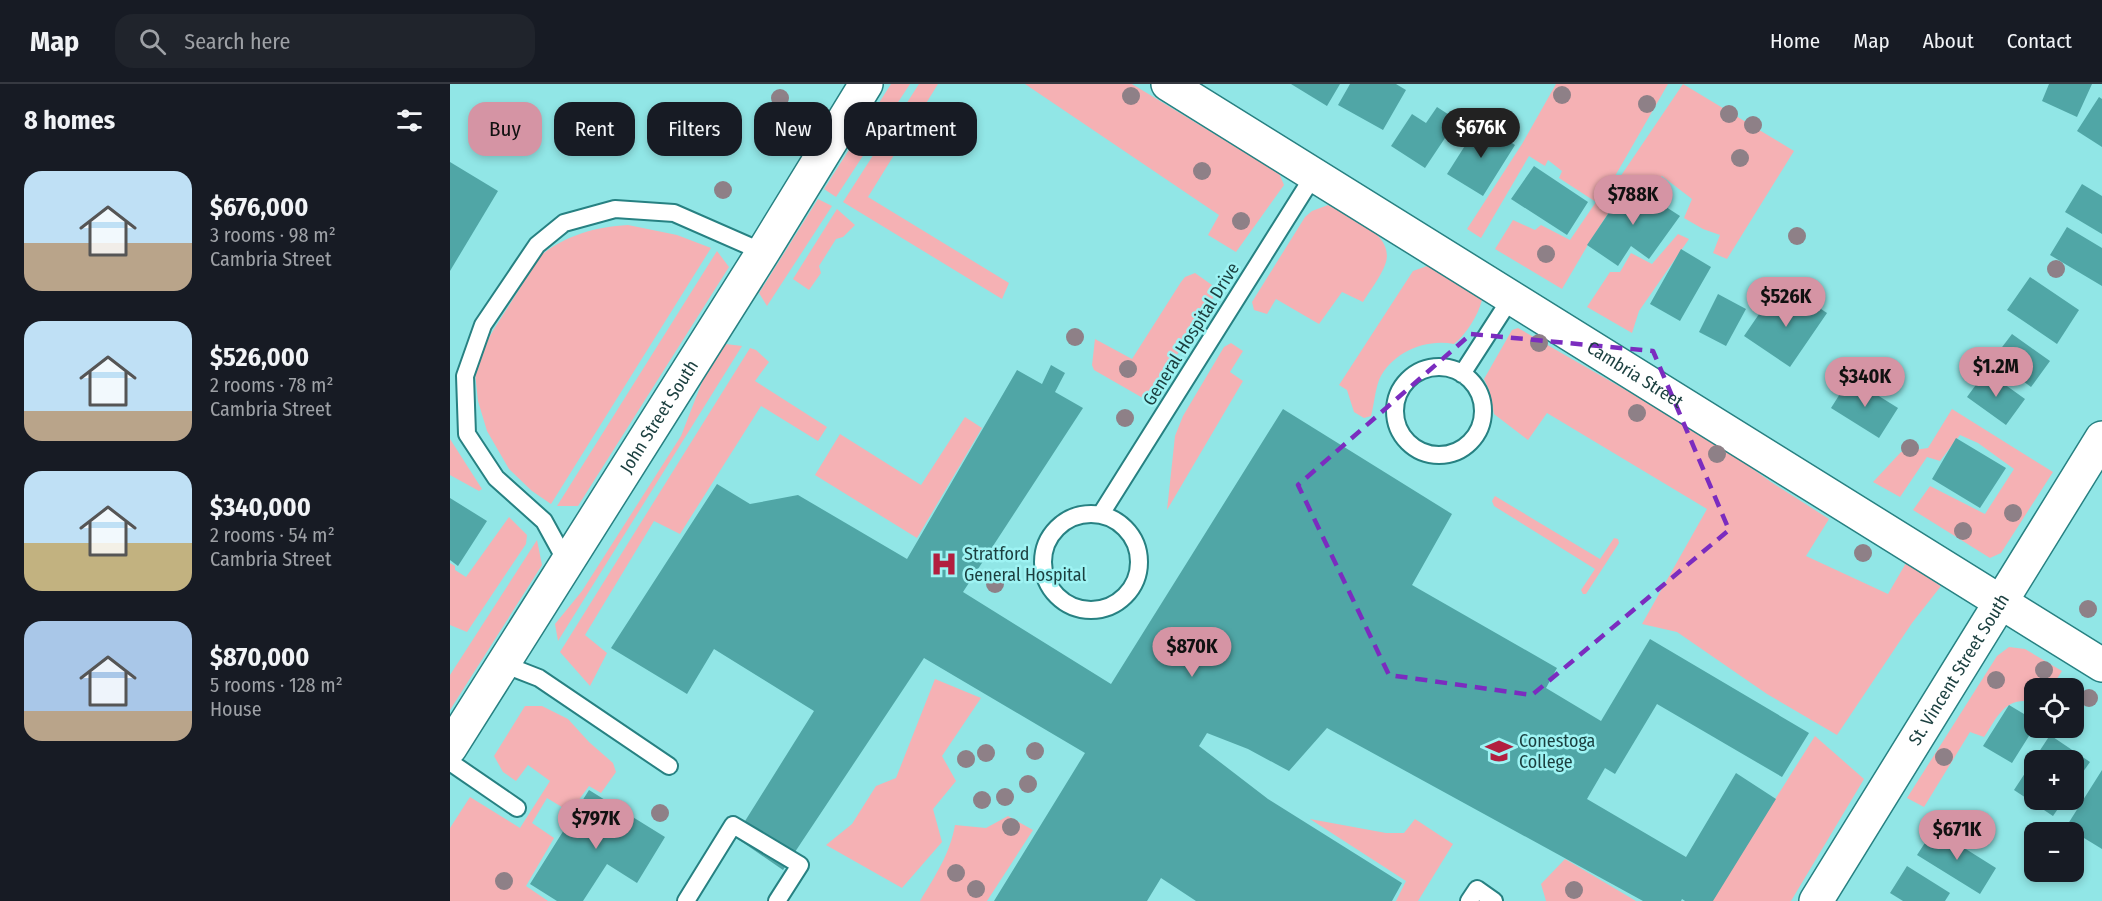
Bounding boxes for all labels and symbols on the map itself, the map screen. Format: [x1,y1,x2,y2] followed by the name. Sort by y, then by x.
[1439,108,1523,159] pin: $676K
[1591,175,1675,226] pin: $788K
[1138,258,1244,410] street label: General Hospital Drive
[1744,277,1828,328] pin: $526K
[1583,336,1687,413] street label: Cambria Street
[1954,347,2038,398] pin: $1.2M
[615,356,703,477] street label: John Street South
[1823,357,1907,408] pin: $340K
[964,543,1087,586] place label: Stratford General Hospital
[929,549,959,579] hospital icon: Stratford General Hospital
[1904,590,2014,749] street label: St. Vincent Street South
[1150,627,1234,678] pin: $870K
[1519,730,1596,773] place label: Conestoga College
[1484,736,1514,766] school or university icon: Conestoga College
[554,799,638,850] pin: $797K
[1915,810,1999,861] pin: $671K

